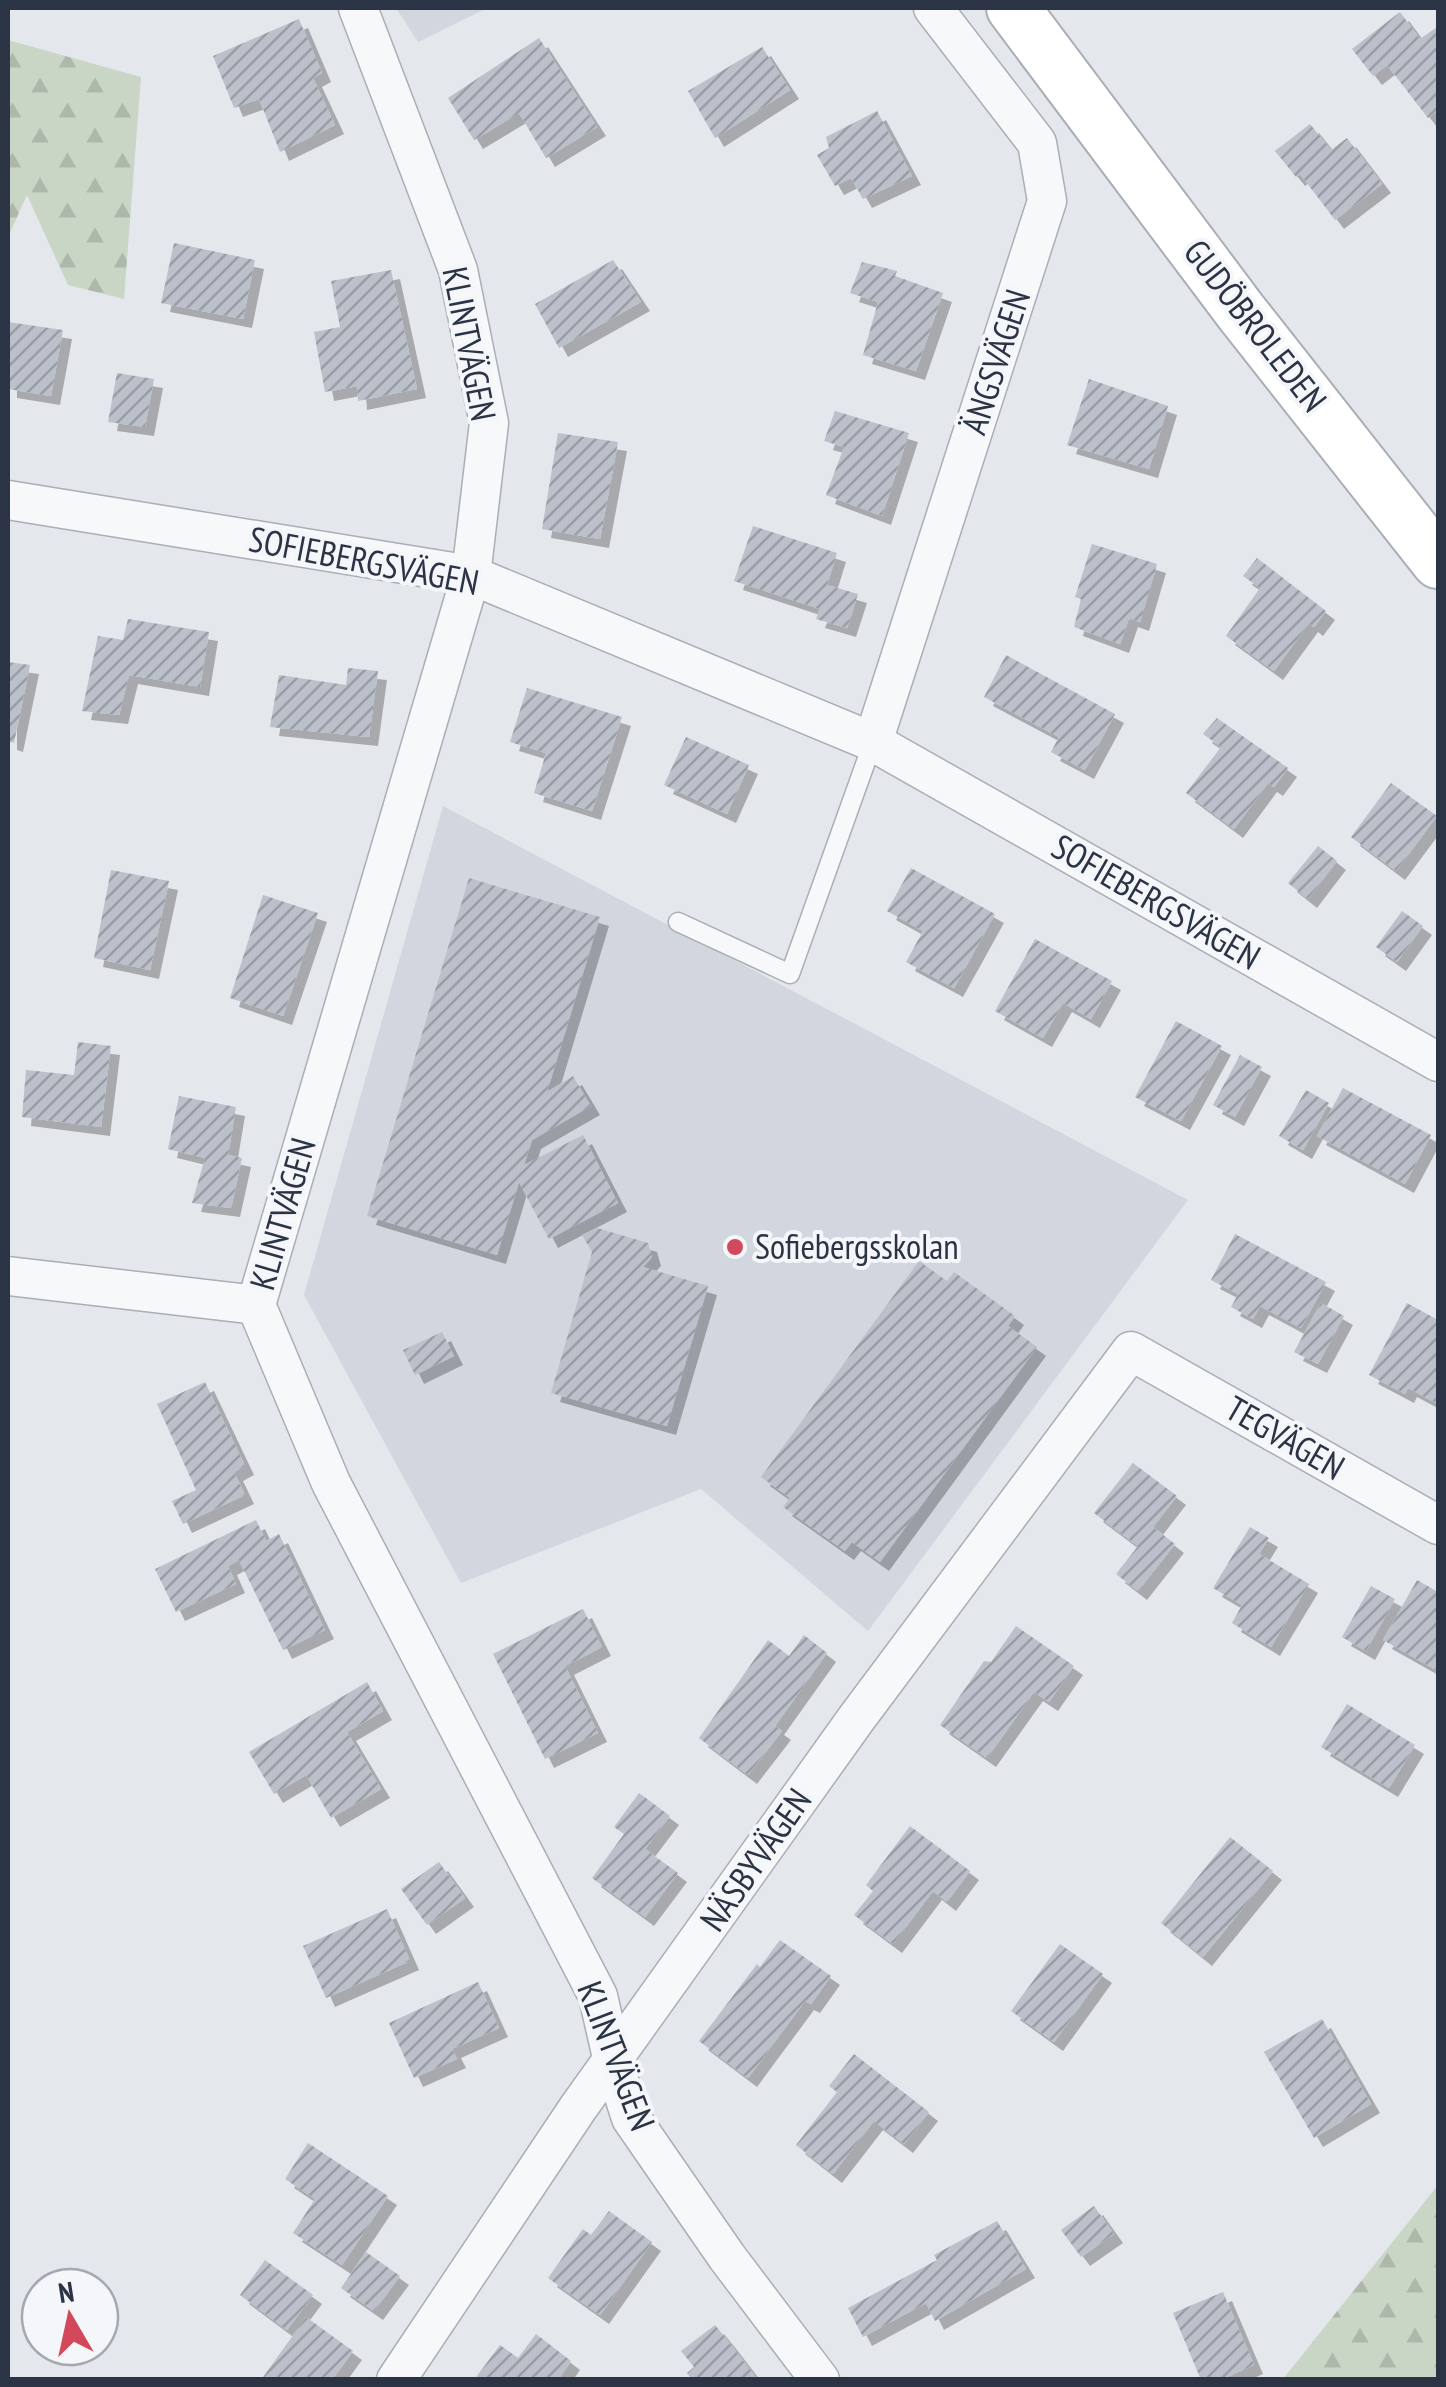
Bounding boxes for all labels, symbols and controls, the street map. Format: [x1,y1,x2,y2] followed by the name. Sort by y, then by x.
[1174,230,1337,421] street label: GUDÖBROLEDEN
[433,263,507,425] street label: KLINTVÄGEN
[950,284,1040,440] street label: ÄNGSVÄGEN
[245,515,483,605] street label: SOFIEBERGSVÄGEN
[1044,823,1269,979] street label: SOFIEBERGSVÄGEN
[238,1132,326,1295] street label: KLINTVÄGEN
[755,1223,959,1269] place label: Sofiebergsskolan
[724,1236,746,1258] marker: Sofiebergsskolan
[1218,1385,1353,1489] street label: TEGVÄGEN
[689,1779,821,1940] street label: NÄSBYVÄGEN
[568,1975,666,2137] street label: KLINTVÄGEN
[20,2267,120,2367] north arrow
[56,2272,76,2311] text: N

